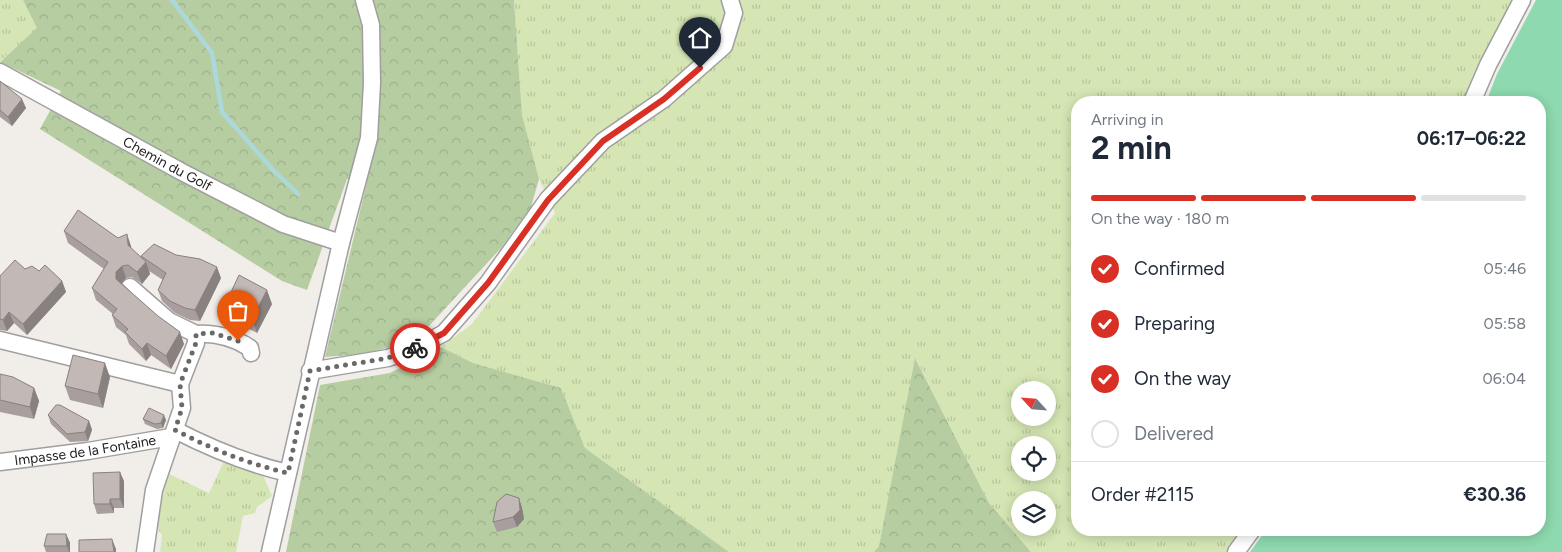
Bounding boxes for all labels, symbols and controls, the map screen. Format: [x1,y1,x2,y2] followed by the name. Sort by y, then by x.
[679,17,721,68] pin
[686,24,714,52] icon: home
[1091,110,1163,129] text: Arriving in
[1417,127,1526,150] text: 06:17–06:22
[1091,129,1172,167] text: 2 min
[120,133,216,195] street label: Chemin du Golf
[1091,209,1229,228] text: On the way · 180 m
[1091,255,1119,283] icon: check
[1134,257,1225,280] text: Confirmed
[1484,259,1526,278] text: 05:46
[217,290,259,341] pin
[224,297,252,325] icon: bag
[1091,310,1119,338] icon: check
[1134,312,1215,335] text: Preparing
[1483,314,1526,333] text: 05:58
[390,323,440,373] courier
[401,334,429,362] icon: bike
[1091,365,1119,393] icon: check
[1134,367,1231,390] text: On the way
[1482,369,1526,388] text: 06:04
[1011,381,1056,426] north arrow
[1011,381,1056,536] map controls
[1134,422,1214,445] text: Delivered
[13,431,158,469] street label: Impasse de la Fontaine
[1011,436,1056,481] button: locate
[1091,483,1194,506] text: Order #2115
[1464,483,1526,506] text: €30.36
[1011,491,1056,536] button: layers

